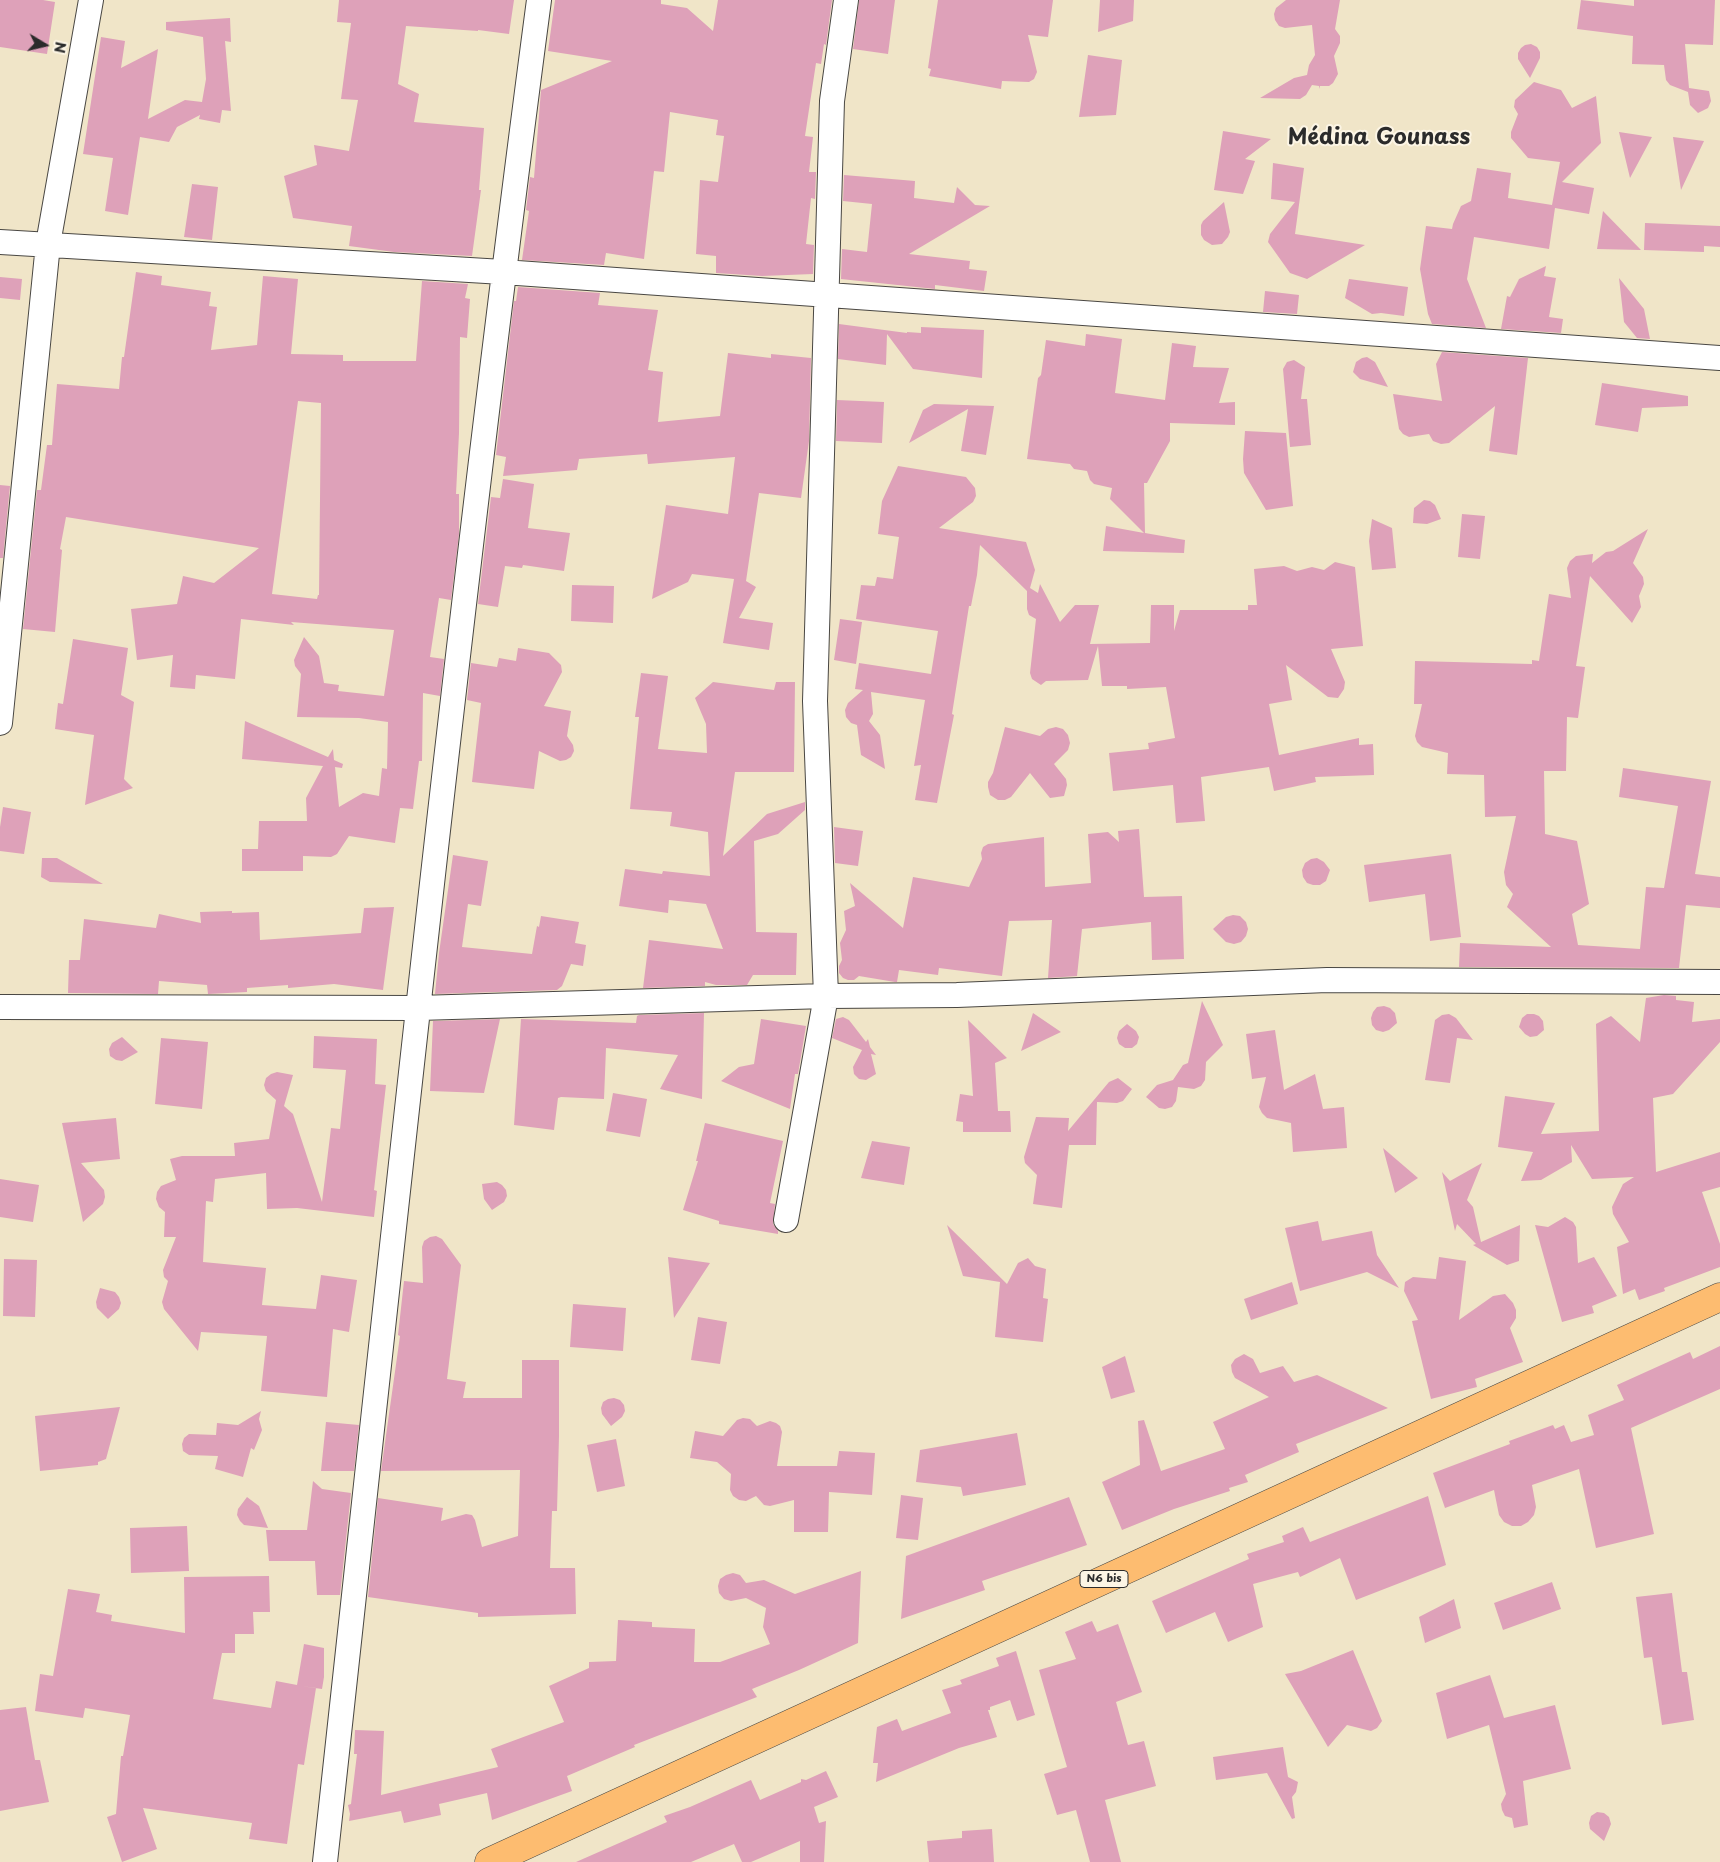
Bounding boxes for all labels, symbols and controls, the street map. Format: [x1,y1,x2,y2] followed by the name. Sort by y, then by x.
[20,20,70,70] north arrow
[49,40,72,55] text: N
[1288,125,1470,151] district label: Médina Gounass
[1080,1570,1128,1588] road number: N6 bis

